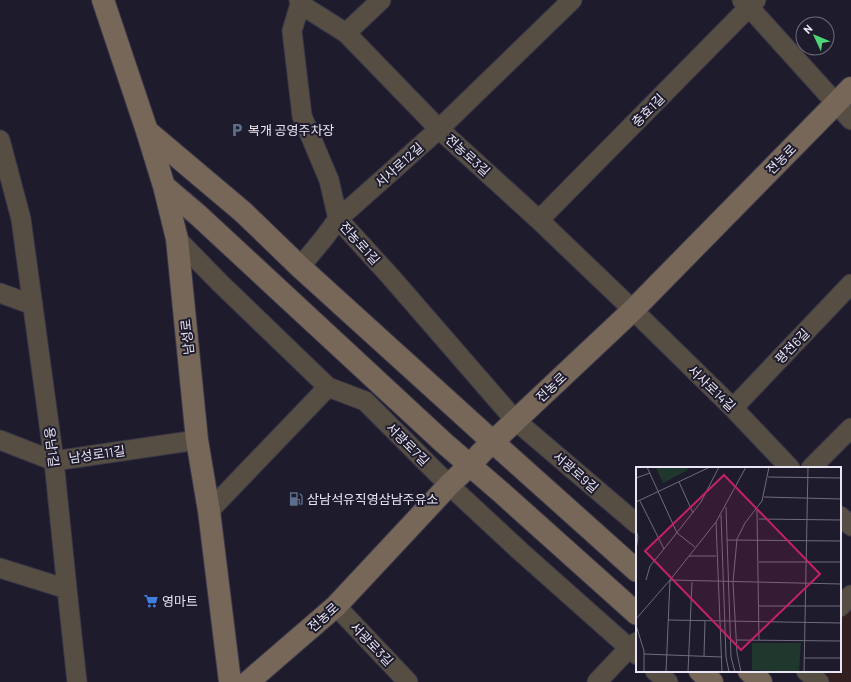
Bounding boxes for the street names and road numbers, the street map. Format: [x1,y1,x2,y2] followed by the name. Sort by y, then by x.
[628,90,668,130] street label: 충효1길
[442,131,494,179] street label: 전농로3길
[372,139,426,191] street label: 서사로12길
[763,141,799,177] street label: 전농로
[337,218,383,268] street label: 전농로1길
[177,318,197,356] street label: 남성로
[771,325,813,367] street label: 평전6길
[685,362,739,414] street label: 서사로14길
[532,369,570,405] street label: 전농로
[383,419,433,469] street label: 서광로7길
[42,426,62,468] street label: 용남1길
[68,442,126,466] street label: 남성로11길
[550,448,602,496] street label: 서광로9길
[304,599,342,635] street label: 전농로
[347,619,397,669] street label: 서광로3길

